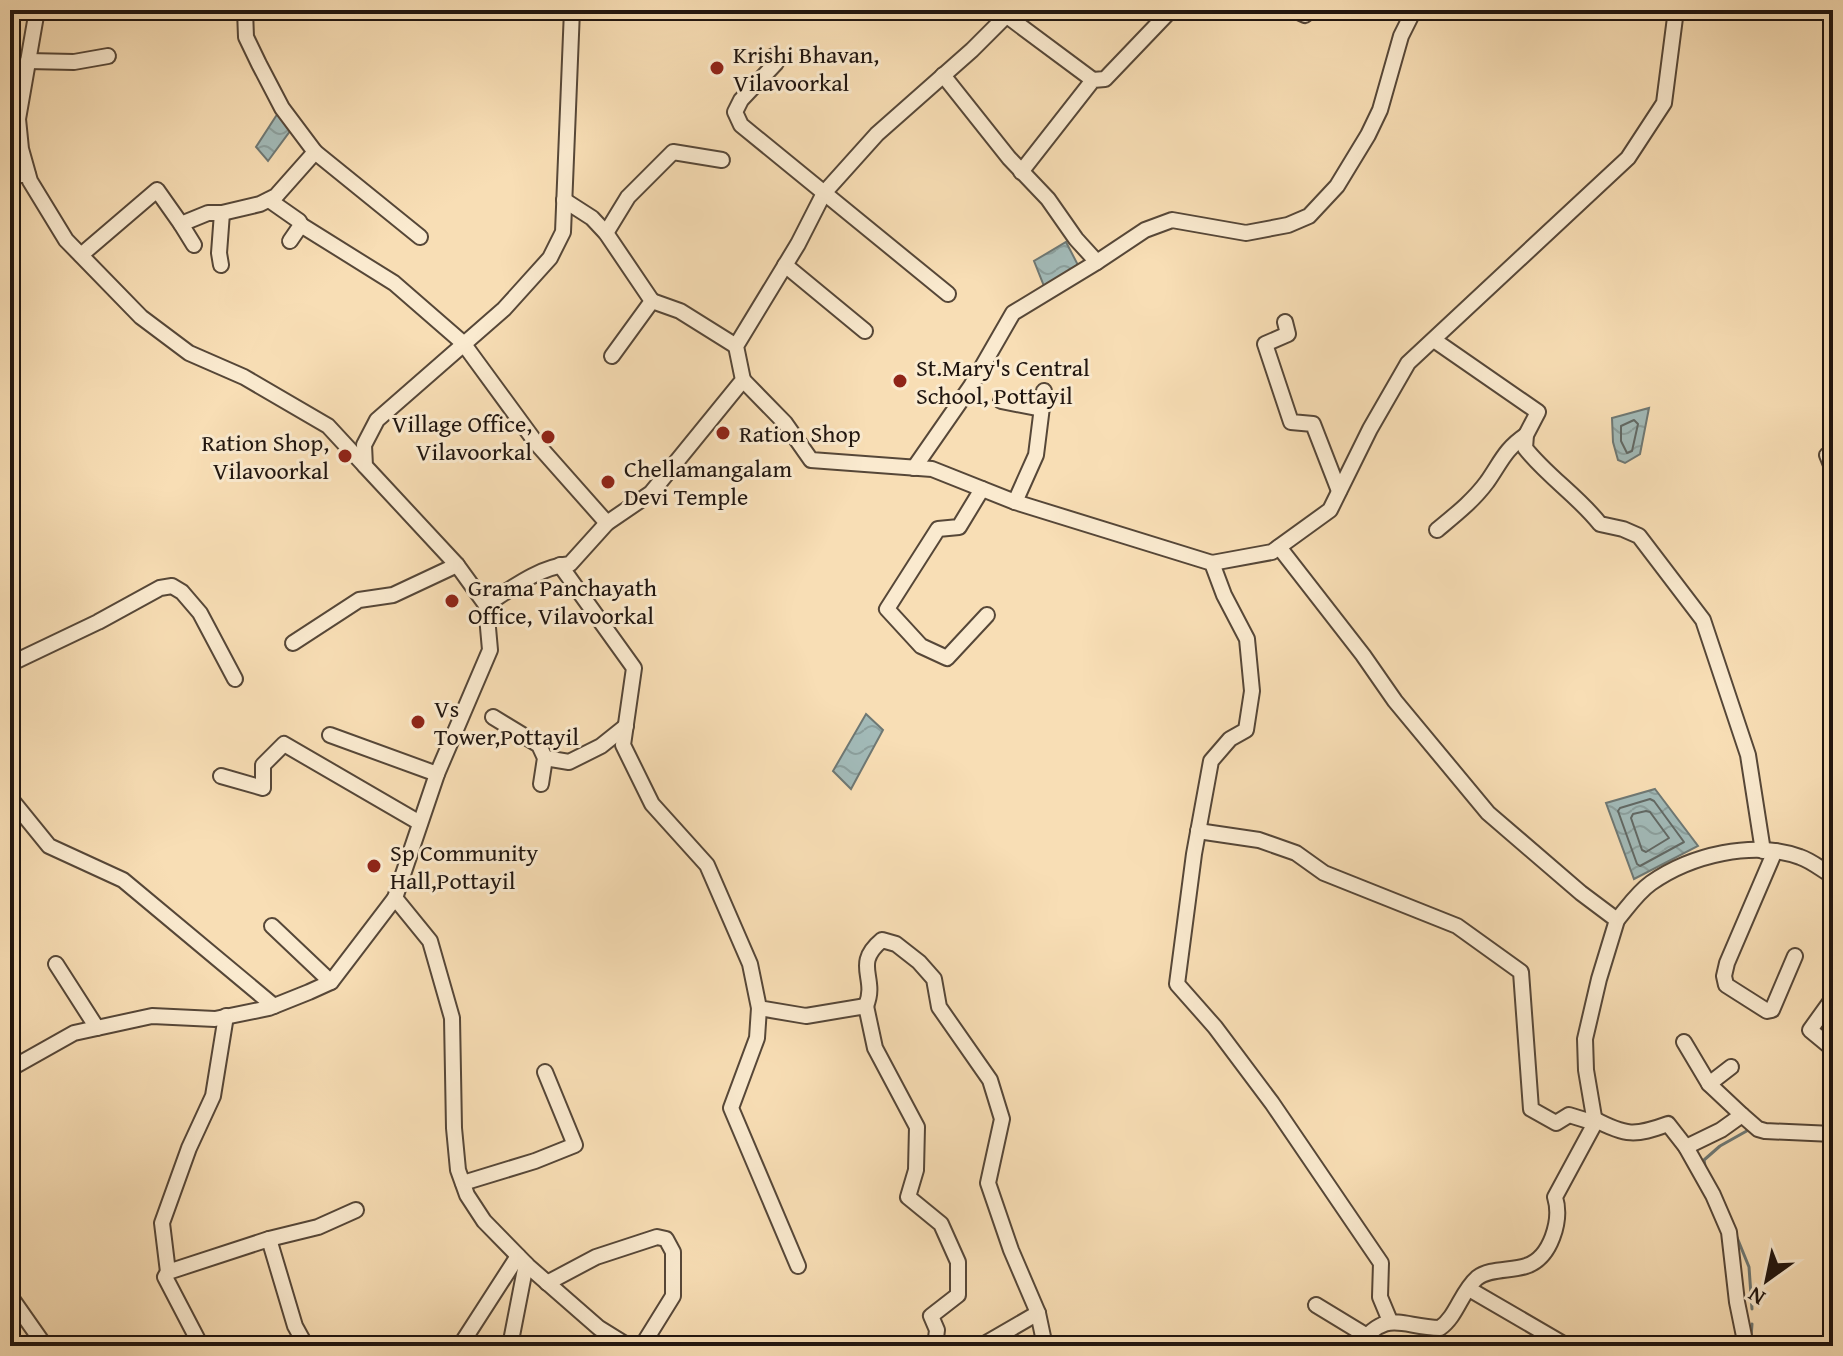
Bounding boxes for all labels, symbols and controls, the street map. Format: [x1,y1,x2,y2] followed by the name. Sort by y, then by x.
[733,37,879,100] place label: Krishi Bhavan, Vilavoorkal
[708,59,726,77] marker: Krishi Bhavan, Vilavoorkal
[916,350,1090,413] place label: St.Mary's Central School, Pottayil
[891,372,909,390] marker: St.Mary's Central School, Pottayil
[392,406,532,469] place label: Village Office, Vilavoorkal
[739,416,861,451] place label: Ration Shop
[714,424,732,442] marker: Ration Shop
[201,425,329,488] place label: Ration Shop, Vilavoorkal
[539,428,557,446] marker: Village Office, Vilavoorkal
[336,447,354,465] marker: Ration Shop, Vilavoorkal
[624,451,792,514] place label: Chellamangalam Devi Temple
[599,473,617,491] marker: Chellamangalam Devi Temple
[468,570,658,633] place label: Grama Panchayath Office, Vilavoorkal
[443,592,461,610] marker: Grama Panchayath Office, Vilavoorkal
[434,691,579,754] place label: Vs Tower,Pottayil
[409,713,427,731] marker: Vs Tower,Pottayil
[390,835,538,898] place label: Sp Community Hall,Pottayil
[365,857,383,875] marker: Sp Community Hall,Pottayil
[1727,1240,1807,1320] north arrow
[1741,1279,1771,1314] text: N

